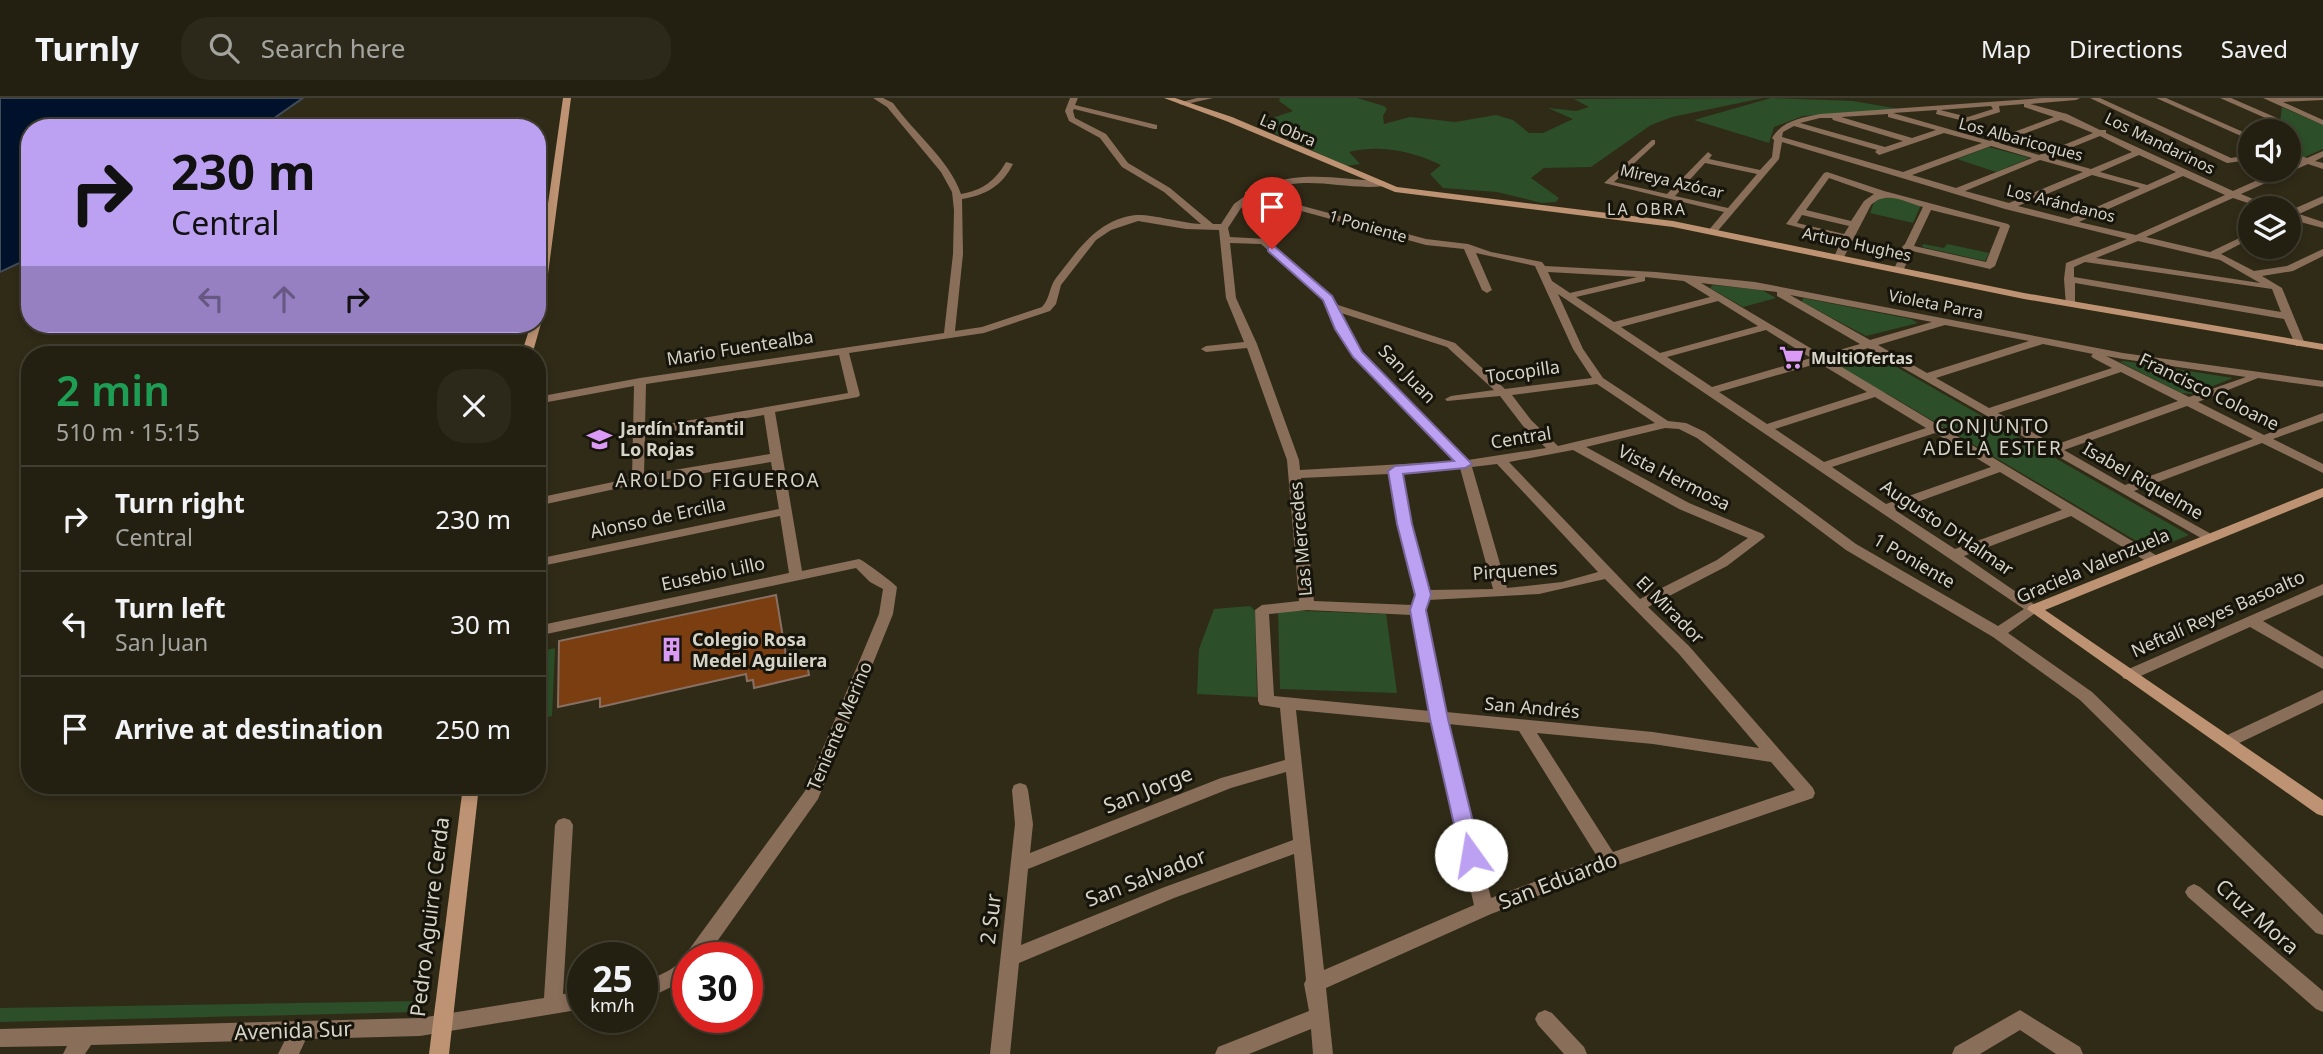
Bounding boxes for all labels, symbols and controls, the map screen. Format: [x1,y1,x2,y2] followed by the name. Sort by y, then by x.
[181,17,671,80] search box
[35,26,139,71] text: Turnly
[205,29,243,67] icon: search
[261,30,405,66] text: Search here
[1981,32,2031,65] text: Map
[2069,32,2183,65] text: Directions
[2221,32,2288,65] text: Saved
[2101,107,2219,179] street label: Los Mandarinos
[1256,108,1320,152] street label: La Obra
[1957,112,2085,166] street label: Los Albaricoques
[2238,119,2301,259] map controls
[2238,119,2301,182] button: sound
[171,138,316,204] text: 230 m
[56,147,147,238] icon: right
[1618,158,1726,204] street label: Mireya Azócar
[1242,177,1302,249] pin
[2004,179,2118,227] street label: Los Arándanos
[1253,188,1291,226] icon: arrive
[2238,196,2301,259] button: layers
[1607,198,1687,220] district label: LA OBRA
[171,201,279,244] text: Central
[1326,204,1410,248] street label: 1 Poniente
[1801,222,1913,266] street label: Arturo Hughes
[192,280,230,318] icon: left
[265,280,303,318] icon: ahead
[338,280,376,318] icon: right
[1887,284,1985,324] street label: Violeta Parra
[665,324,815,370] street label: Mario Fuentealba
[1374,339,1442,408] street label: San Juan
[1777,344,1805,372] supermarket icon: MultiOfertas
[1811,347,1913,369] place label: MultiOfertas
[2135,347,2283,435] street label: Francisco Coloane
[1484,354,1561,388] street label: Tocopilla
[56,361,170,418] text: 2 min
[437,369,511,443] button: close
[1923,413,2063,461] district label: CONJUNTO ADELA ESTER
[56,416,200,448] text: 510 m · 15:15
[618,416,744,461] place label: Jardín Infantil Lo Rojas
[1489,420,1553,454] street label: Central
[586,425,614,453] school or university icon: Jardín Infantil Lo Rojas
[2079,436,2208,524] street label: Isabel Riquelme
[1614,439,1735,516] street label: Vista Hermosa
[615,467,821,493] district label: AROLDO FIGUEROA
[1877,474,2019,581] street label: Augusto D'Halmar
[1283,481,1317,597] street label: Las Mercedes
[115,485,245,521] text: Turn right
[588,491,728,543] street label: Alonso de Ercilla
[56,500,94,538] icon: right
[435,501,511,537] text: 230 m
[115,521,193,553] text: Central
[2012,522,2173,608] street label: Graciela Valenzuela
[1869,527,1960,593] street label: 1 Poniente
[659,550,767,596] street label: Eusebio Lillo
[1472,555,1558,585] street label: Pirquenes
[2127,564,2308,662] street label: Neftalí Reyes Basoalto
[1632,570,1710,649] street label: El Mirador
[115,590,226,626] text: Turn left
[56,605,94,643] icon: left
[450,606,511,642] text: 30 m
[115,626,208,658] text: San Juan
[692,627,827,672] place label: Colegio Rosa Medel Aguilera
[658,636,686,664] building icon: Colegio Rosa Medel Aguilera
[801,657,877,794] street label: Teniente Merino
[1484,691,1581,723] street label: San Andrés
[56,710,94,748] icon: arrive
[115,711,384,747] text: Arrive at destination
[435,711,511,747] text: 250 m
[1099,759,1196,820] street label: San Jorge
[403,815,455,1018] street label: Pedro Aguirre Cerda
[1434,818,1508,892] position arrow
[1081,841,1210,913] street label: San Salvador
[1494,845,1621,916] street label: San Eduardo
[2210,872,2305,960] street label: Cruz Mora
[973,892,1007,946] street label: 2 Sur
[672,942,763,1033] speed limit sign: 30
[592,955,633,1002] text: 25
[590,993,635,1017] text: km/h
[234,1014,353,1046] street label: Avenida Sur

